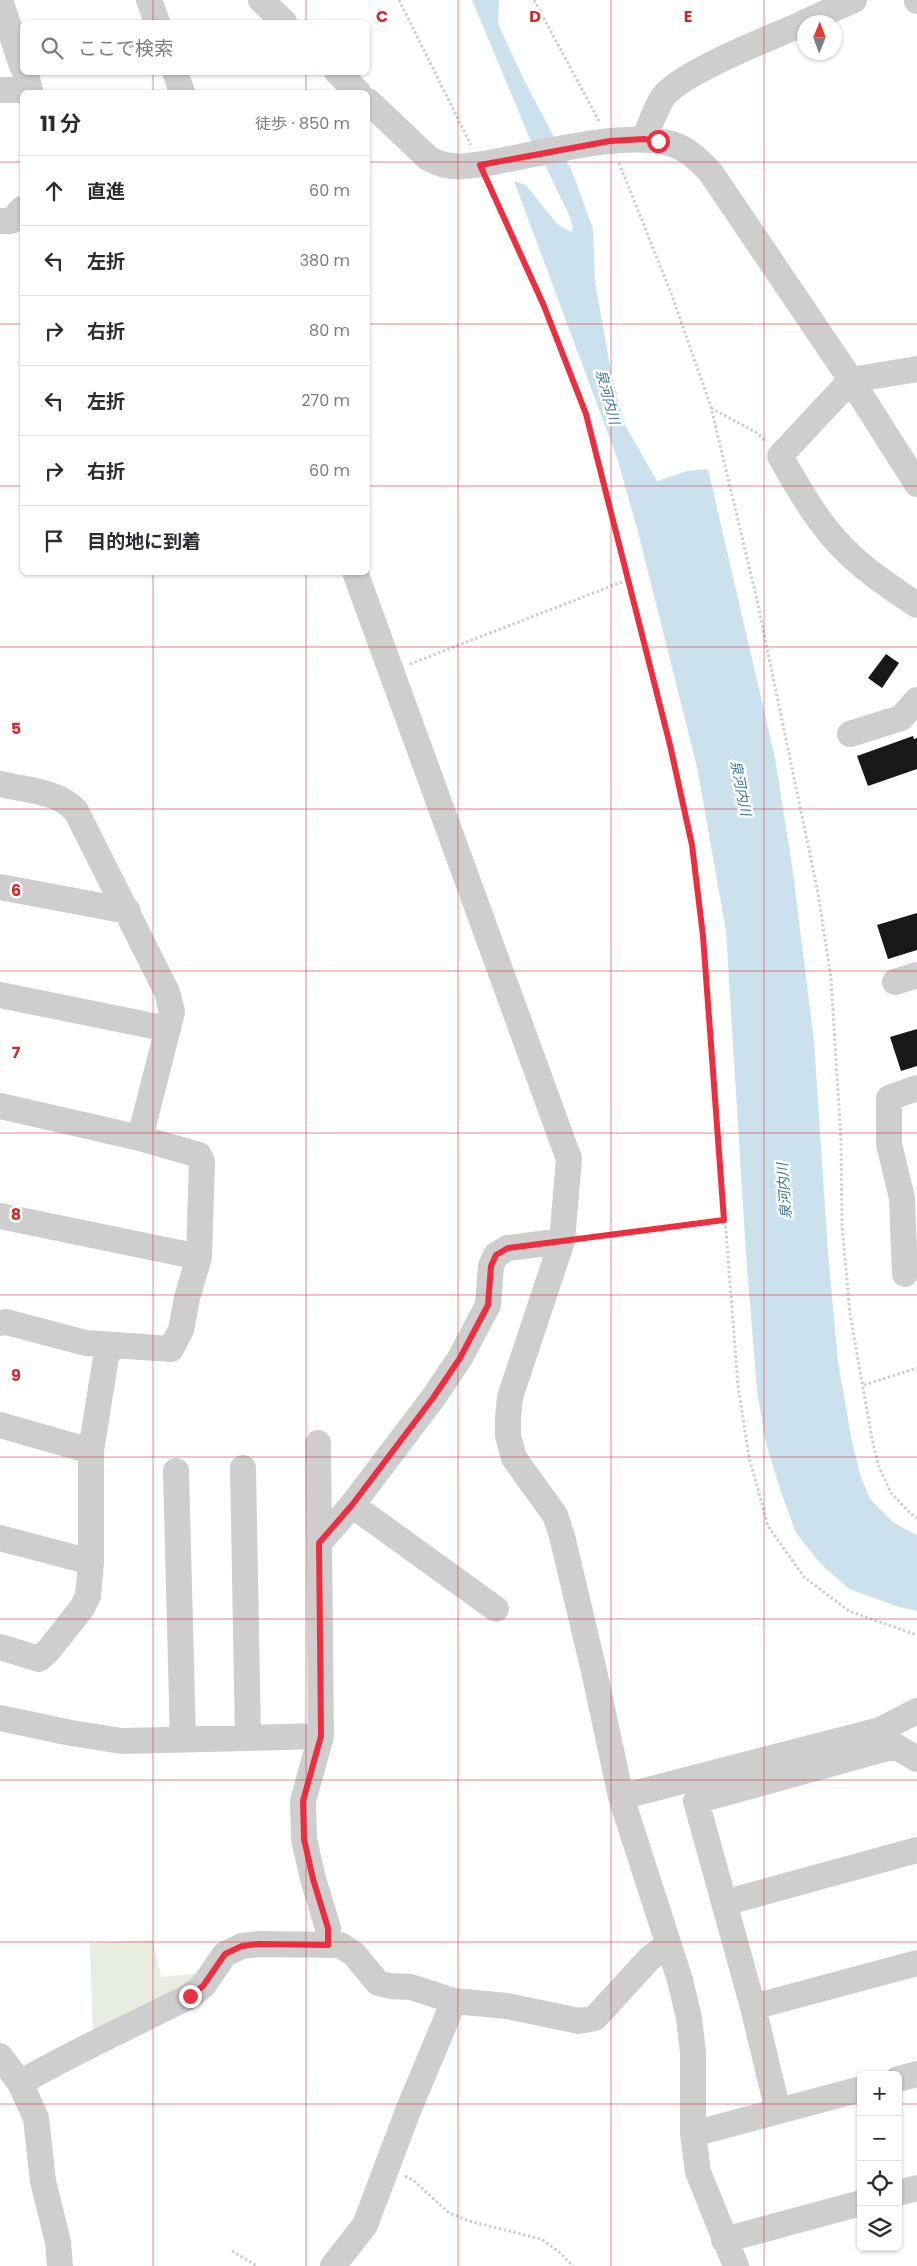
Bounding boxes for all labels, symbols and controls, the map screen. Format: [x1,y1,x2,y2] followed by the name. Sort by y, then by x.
[376,5,388,28] text: C
[529,5,541,28] text: D
[684,5,692,28] text: E
[797,15,842,60] north arrow
[20,20,370,75] search box
[38,34,66,62] icon: search
[78,35,173,62] text: ここで検索
[40,109,81,138] text: 11 分
[255,112,350,135] text: 徒歩 · 850 m
[647,130,670,153] route start
[40,177,68,205] icon: ahead
[87,178,125,205] text: 直進
[309,179,350,202] text: 60 m
[40,247,68,275] icon: left
[87,248,125,275] text: 左折
[300,249,350,272] text: 380 m
[40,317,68,345] icon: right
[87,318,125,345] text: 右折
[309,319,350,342] text: 80 m
[591,367,625,429] water label: 泉河内川
[40,387,68,415] icon: left
[87,388,125,415] text: 左折
[301,389,350,412] text: 270 m
[40,457,68,485] icon: right
[87,458,125,485] text: 右折
[309,459,350,482] text: 60 m
[40,527,68,555] icon: arrive
[87,528,201,555] text: 目的地に到着
[11,717,21,740] text: 5
[726,759,757,819] water label: 泉河内川
[11,879,21,902] text: 6
[12,1041,21,1064] text: 7
[772,1160,796,1220] water label: 泉河内川
[11,1203,21,1226] text: 8
[11,1364,21,1387] text: 9
[179,1985,202,2008] route end
[857,2071,902,2251] map controls
[857,2071,902,2116] button: +
[857,2116,902,2161] button: −
[857,2161,902,2206] button: locate
[857,2206,902,2251] button: layers

